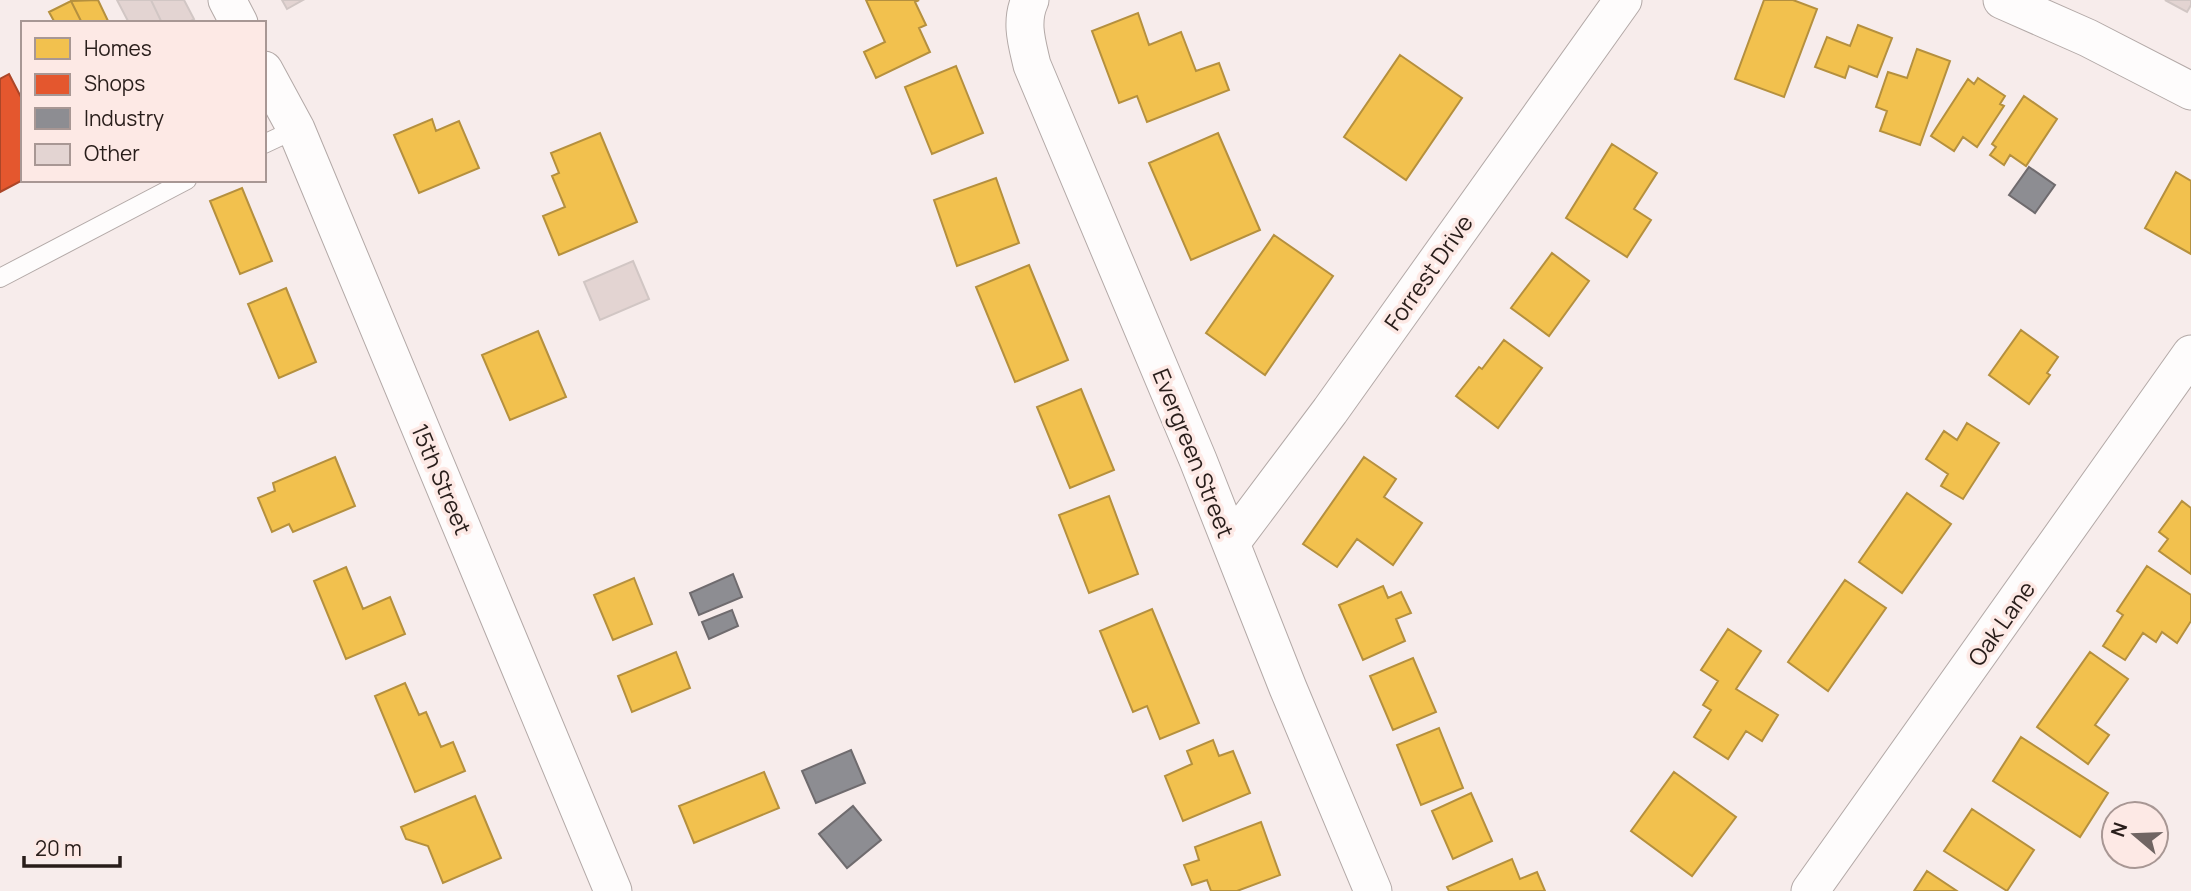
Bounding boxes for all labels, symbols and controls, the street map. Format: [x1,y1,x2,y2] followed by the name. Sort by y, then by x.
[21,21,266,182] legend
[84,34,152,62] text: Homes
[84,69,145,97] text: Shops
[84,104,164,132] text: Industry
[84,139,140,167] text: Other
[1376,208,1480,336] street label: Forrest Drive
[1146,364,1242,542] street label: Evergreen Street
[404,419,480,539] street label: 15th Street
[1960,574,2042,672] street label: Oak Lane
[2100,800,2170,870] north arrow
[2104,819,2133,840] text: N
[24,824,121,868] scale bar
[35,834,82,862] text: 20 m

